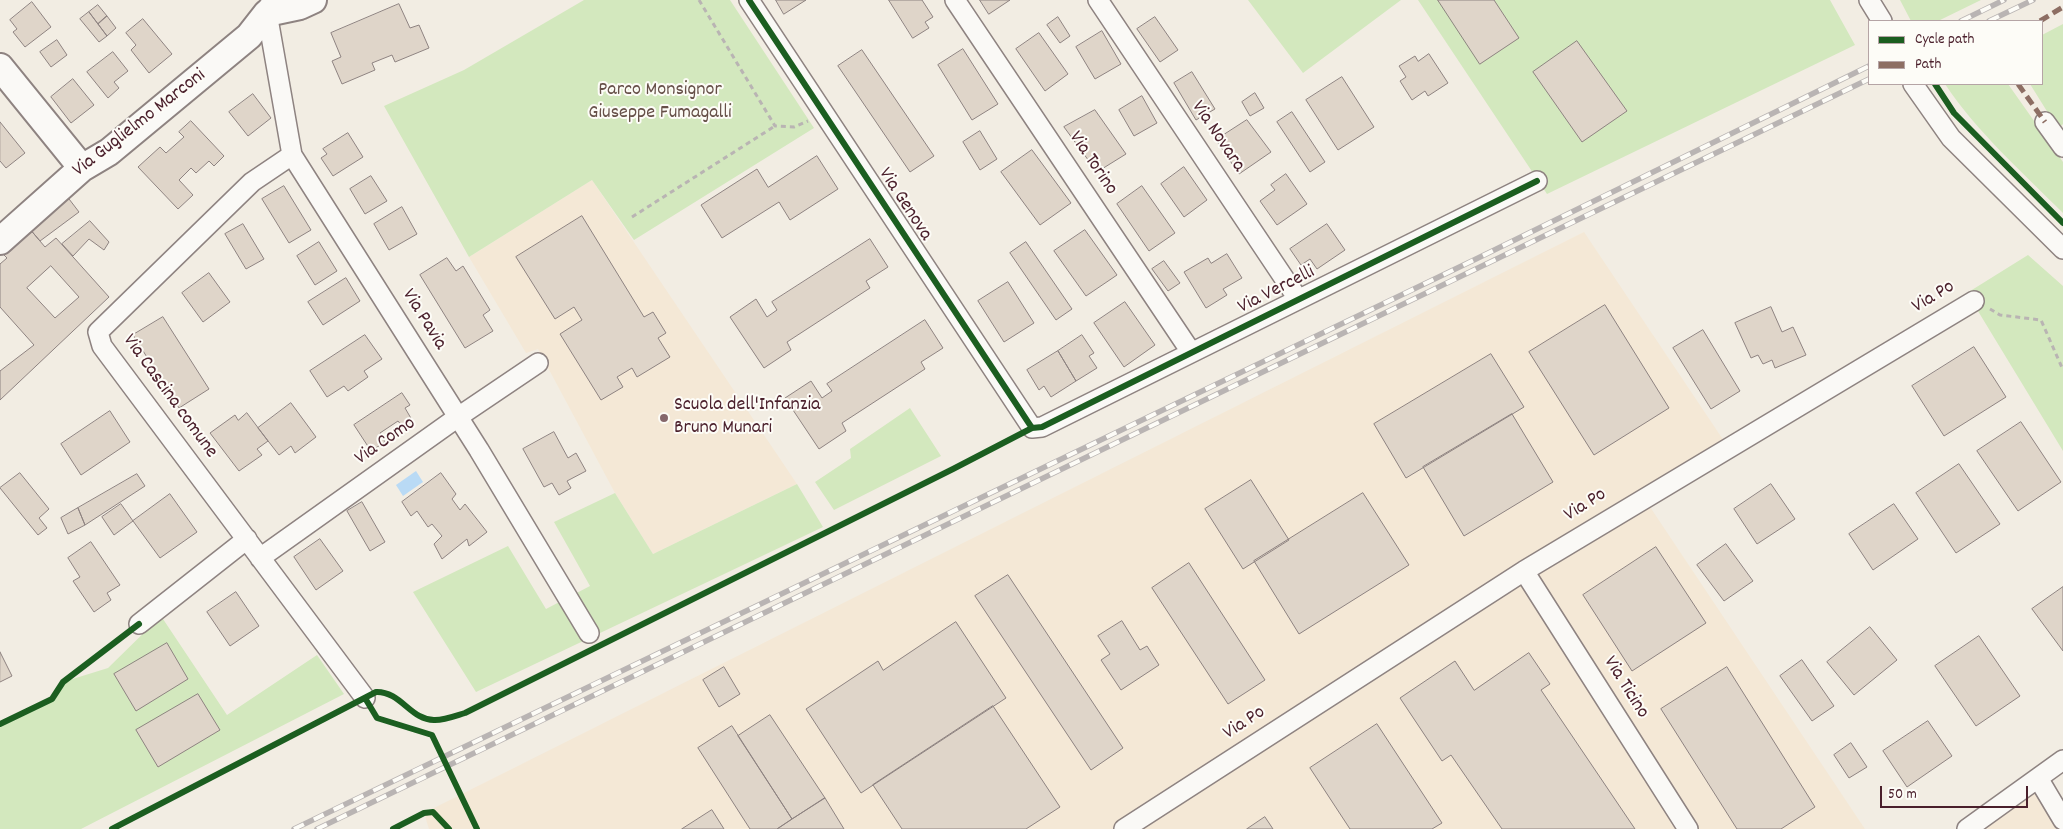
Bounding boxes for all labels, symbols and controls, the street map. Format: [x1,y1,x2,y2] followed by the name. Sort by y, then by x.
[1868,20,2043,85] legend
[1915,29,1974,51] text: Cycle path
[1915,54,1941,76] text: Path
[69,65,211,183] street label: Via Guglielmo Marconi
[588,79,732,126] park label: Parco Monsignor Giuseppe Fumagalli
[1185,97,1249,177] street label: Via Novara
[1062,128,1122,200] street label: Via Torino
[872,164,936,246] street label: Via Genova
[1235,261,1319,321] street label: Via Vercelli
[1908,276,1960,320] street label: Via Po
[395,285,451,355] street label: Via Pavia
[116,330,222,464] street label: Via Cascina comune
[674,394,820,441] place label: Scuola dell'Infanzia Bruno Munari
[351,412,421,472] street label: Via Como
[658,412,670,424] marker: Scuola dell'Infanzia Bruno Munari
[1560,484,1612,528] street label: Via Po
[1597,652,1653,724] street label: Via Ticino
[1220,702,1270,746] street label: Via Po
[1883,776,2030,808] scale bar
[1888,784,1917,806] text: 50 m

